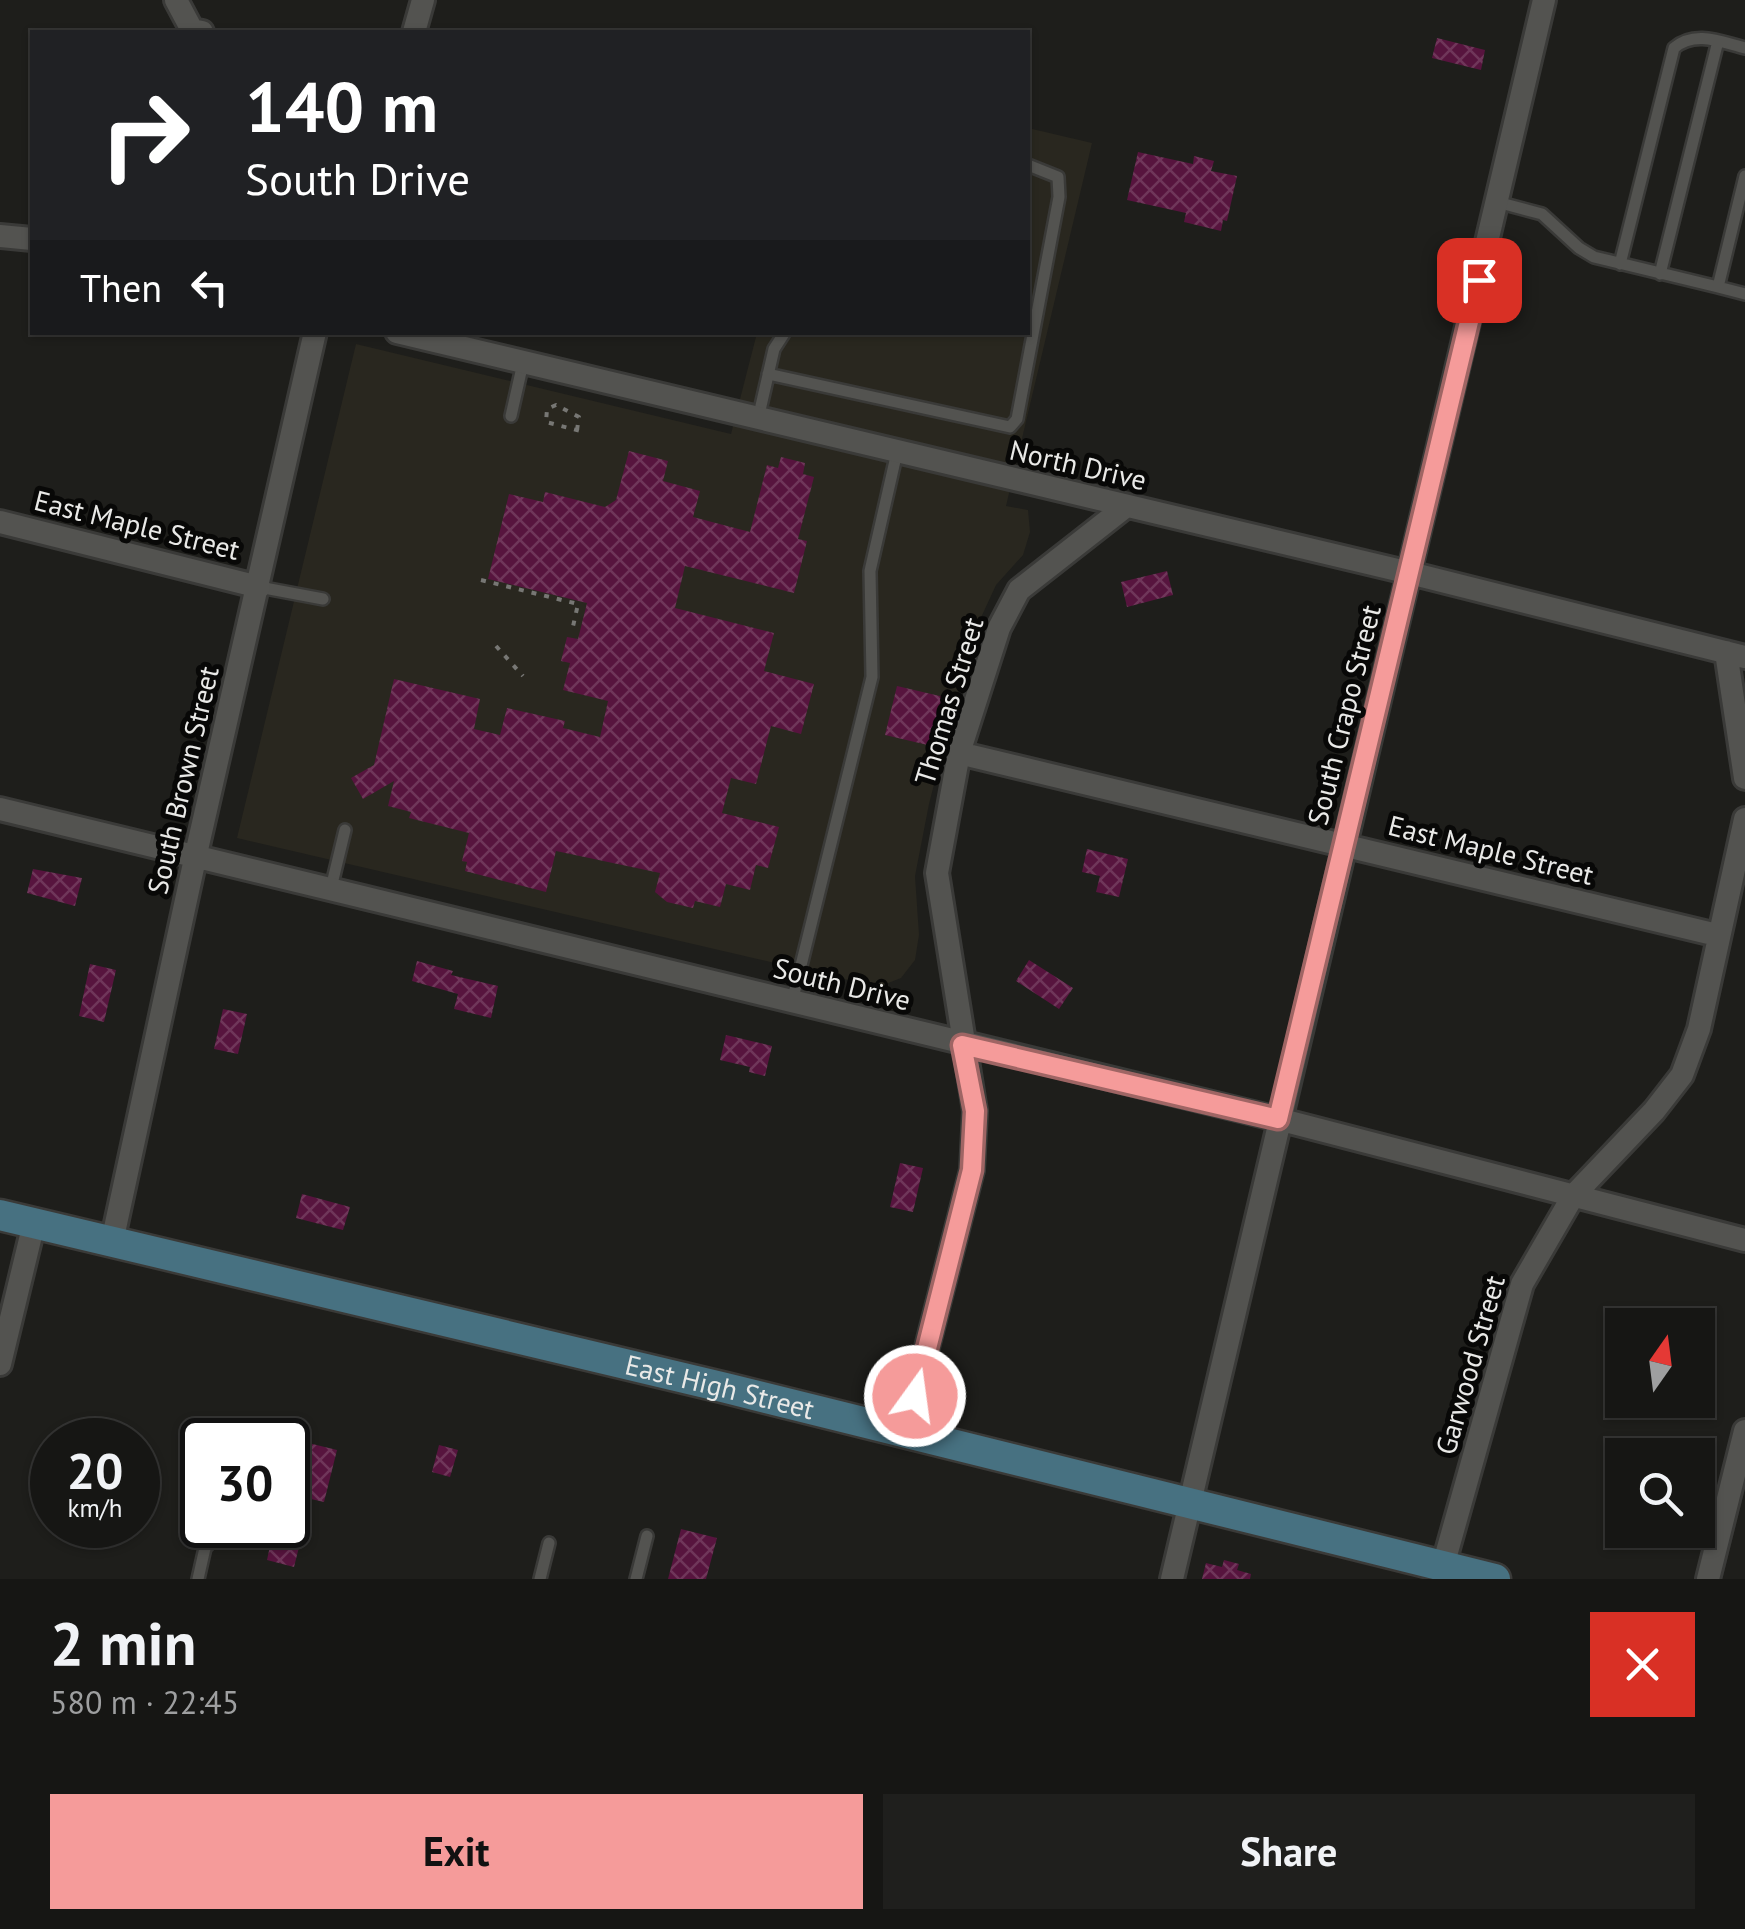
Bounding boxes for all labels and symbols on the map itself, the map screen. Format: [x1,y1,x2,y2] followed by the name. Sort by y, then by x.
[1437,238,1522,323] pin
[1006,431,1150,498] street label: North Drive
[31,481,244,568] street label: East Maple Street
[1298,601,1389,829] street label: South Crapo Street
[906,612,992,789] street label: Thomas Street
[138,662,227,897] street label: South Brown Street
[1385,806,1598,893] street label: East Maple Street
[770,949,915,1018] street label: South Drive
[1426,1270,1513,1459] street label: Garwood Street
[1605,1308,1715,1418] north arrow
[863,1344,967,1448] position arrow
[622,1346,819,1427] street label: East High Street
[180,1418,310,1548] speed limit sign: 30

